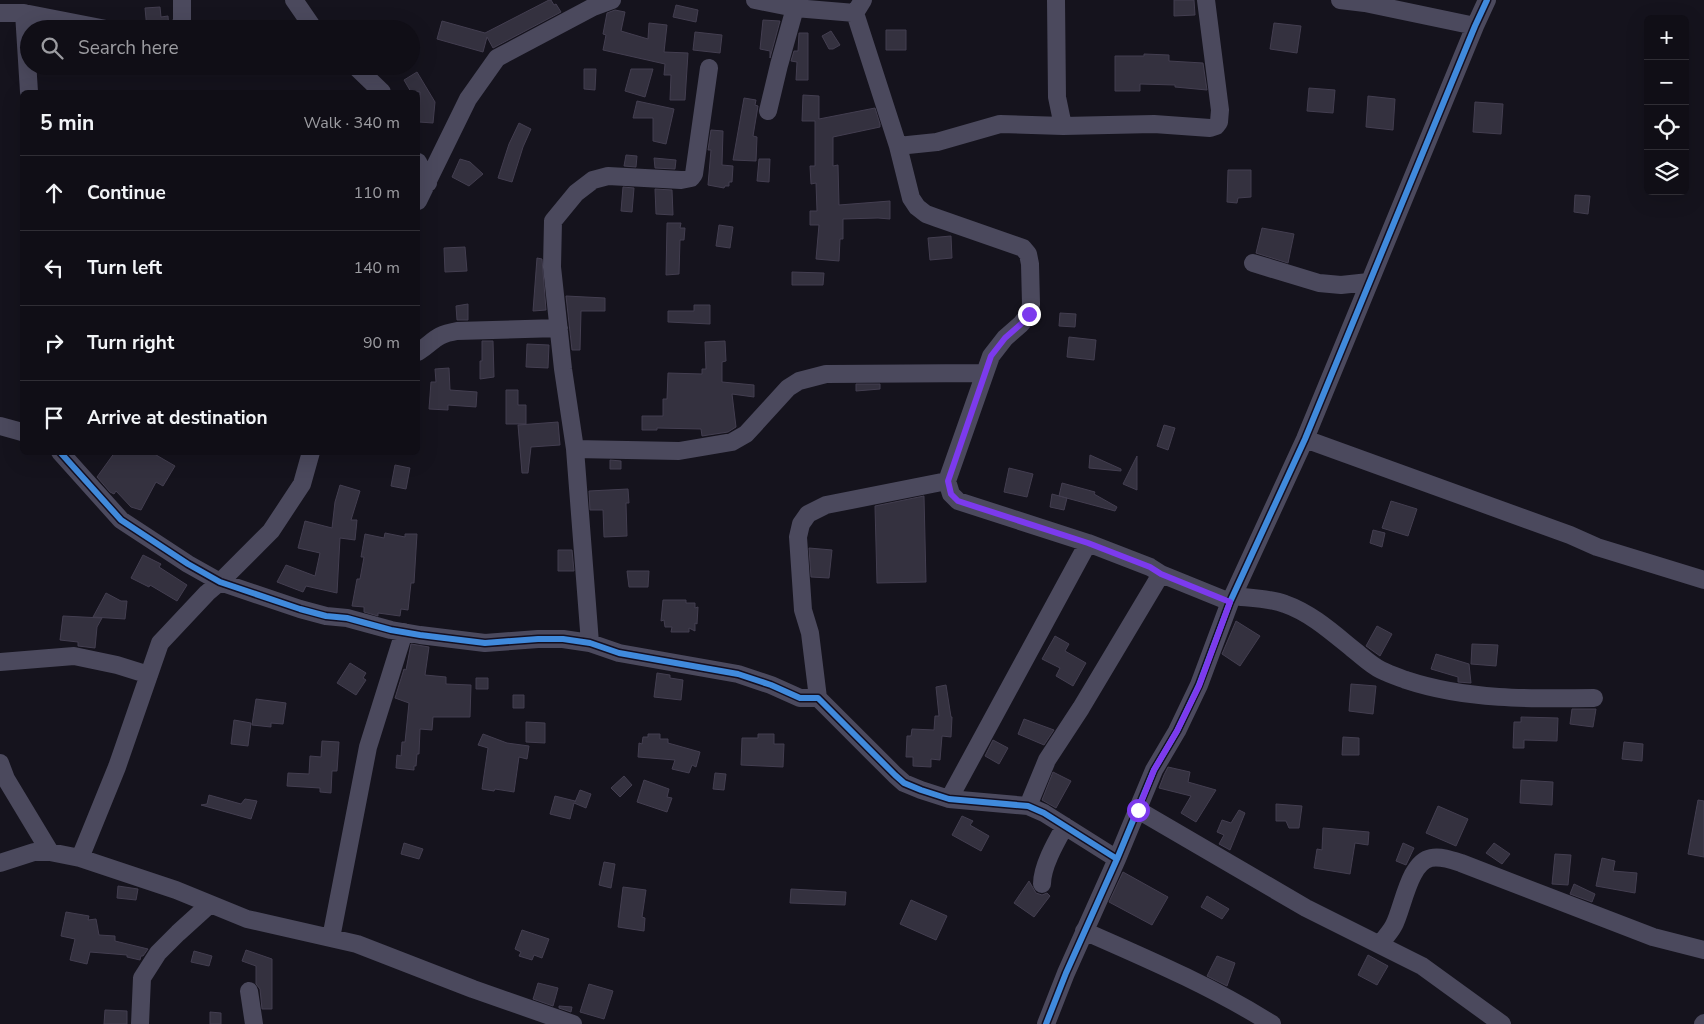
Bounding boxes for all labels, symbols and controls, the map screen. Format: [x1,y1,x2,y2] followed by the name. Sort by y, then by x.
[1644,15,1689,195] map controls
[1644,15,1689,60] button: +
[20,20,420,75] search box
[38,34,66,62] icon: search
[78,35,179,61] text: Search here
[1644,60,1689,105] button: −
[1644,105,1689,150] button: locate
[40,109,94,137] text: 5 min
[304,112,400,134] text: Walk · 340 m
[1644,150,1689,195] button: layers
[40,179,68,207] icon: ahead
[87,180,166,206] text: Continue
[353,182,400,204] text: 110 m
[40,254,68,282] icon: left
[87,255,162,281] text: Turn left
[353,257,400,279] text: 140 m
[1018,303,1041,326] route end
[40,329,68,357] icon: right
[87,330,174,356] text: Turn right
[363,332,400,354] text: 90 m
[40,404,68,432] icon: arrive
[87,405,268,431] text: Arrive at destination
[1127,799,1150,822] route start

